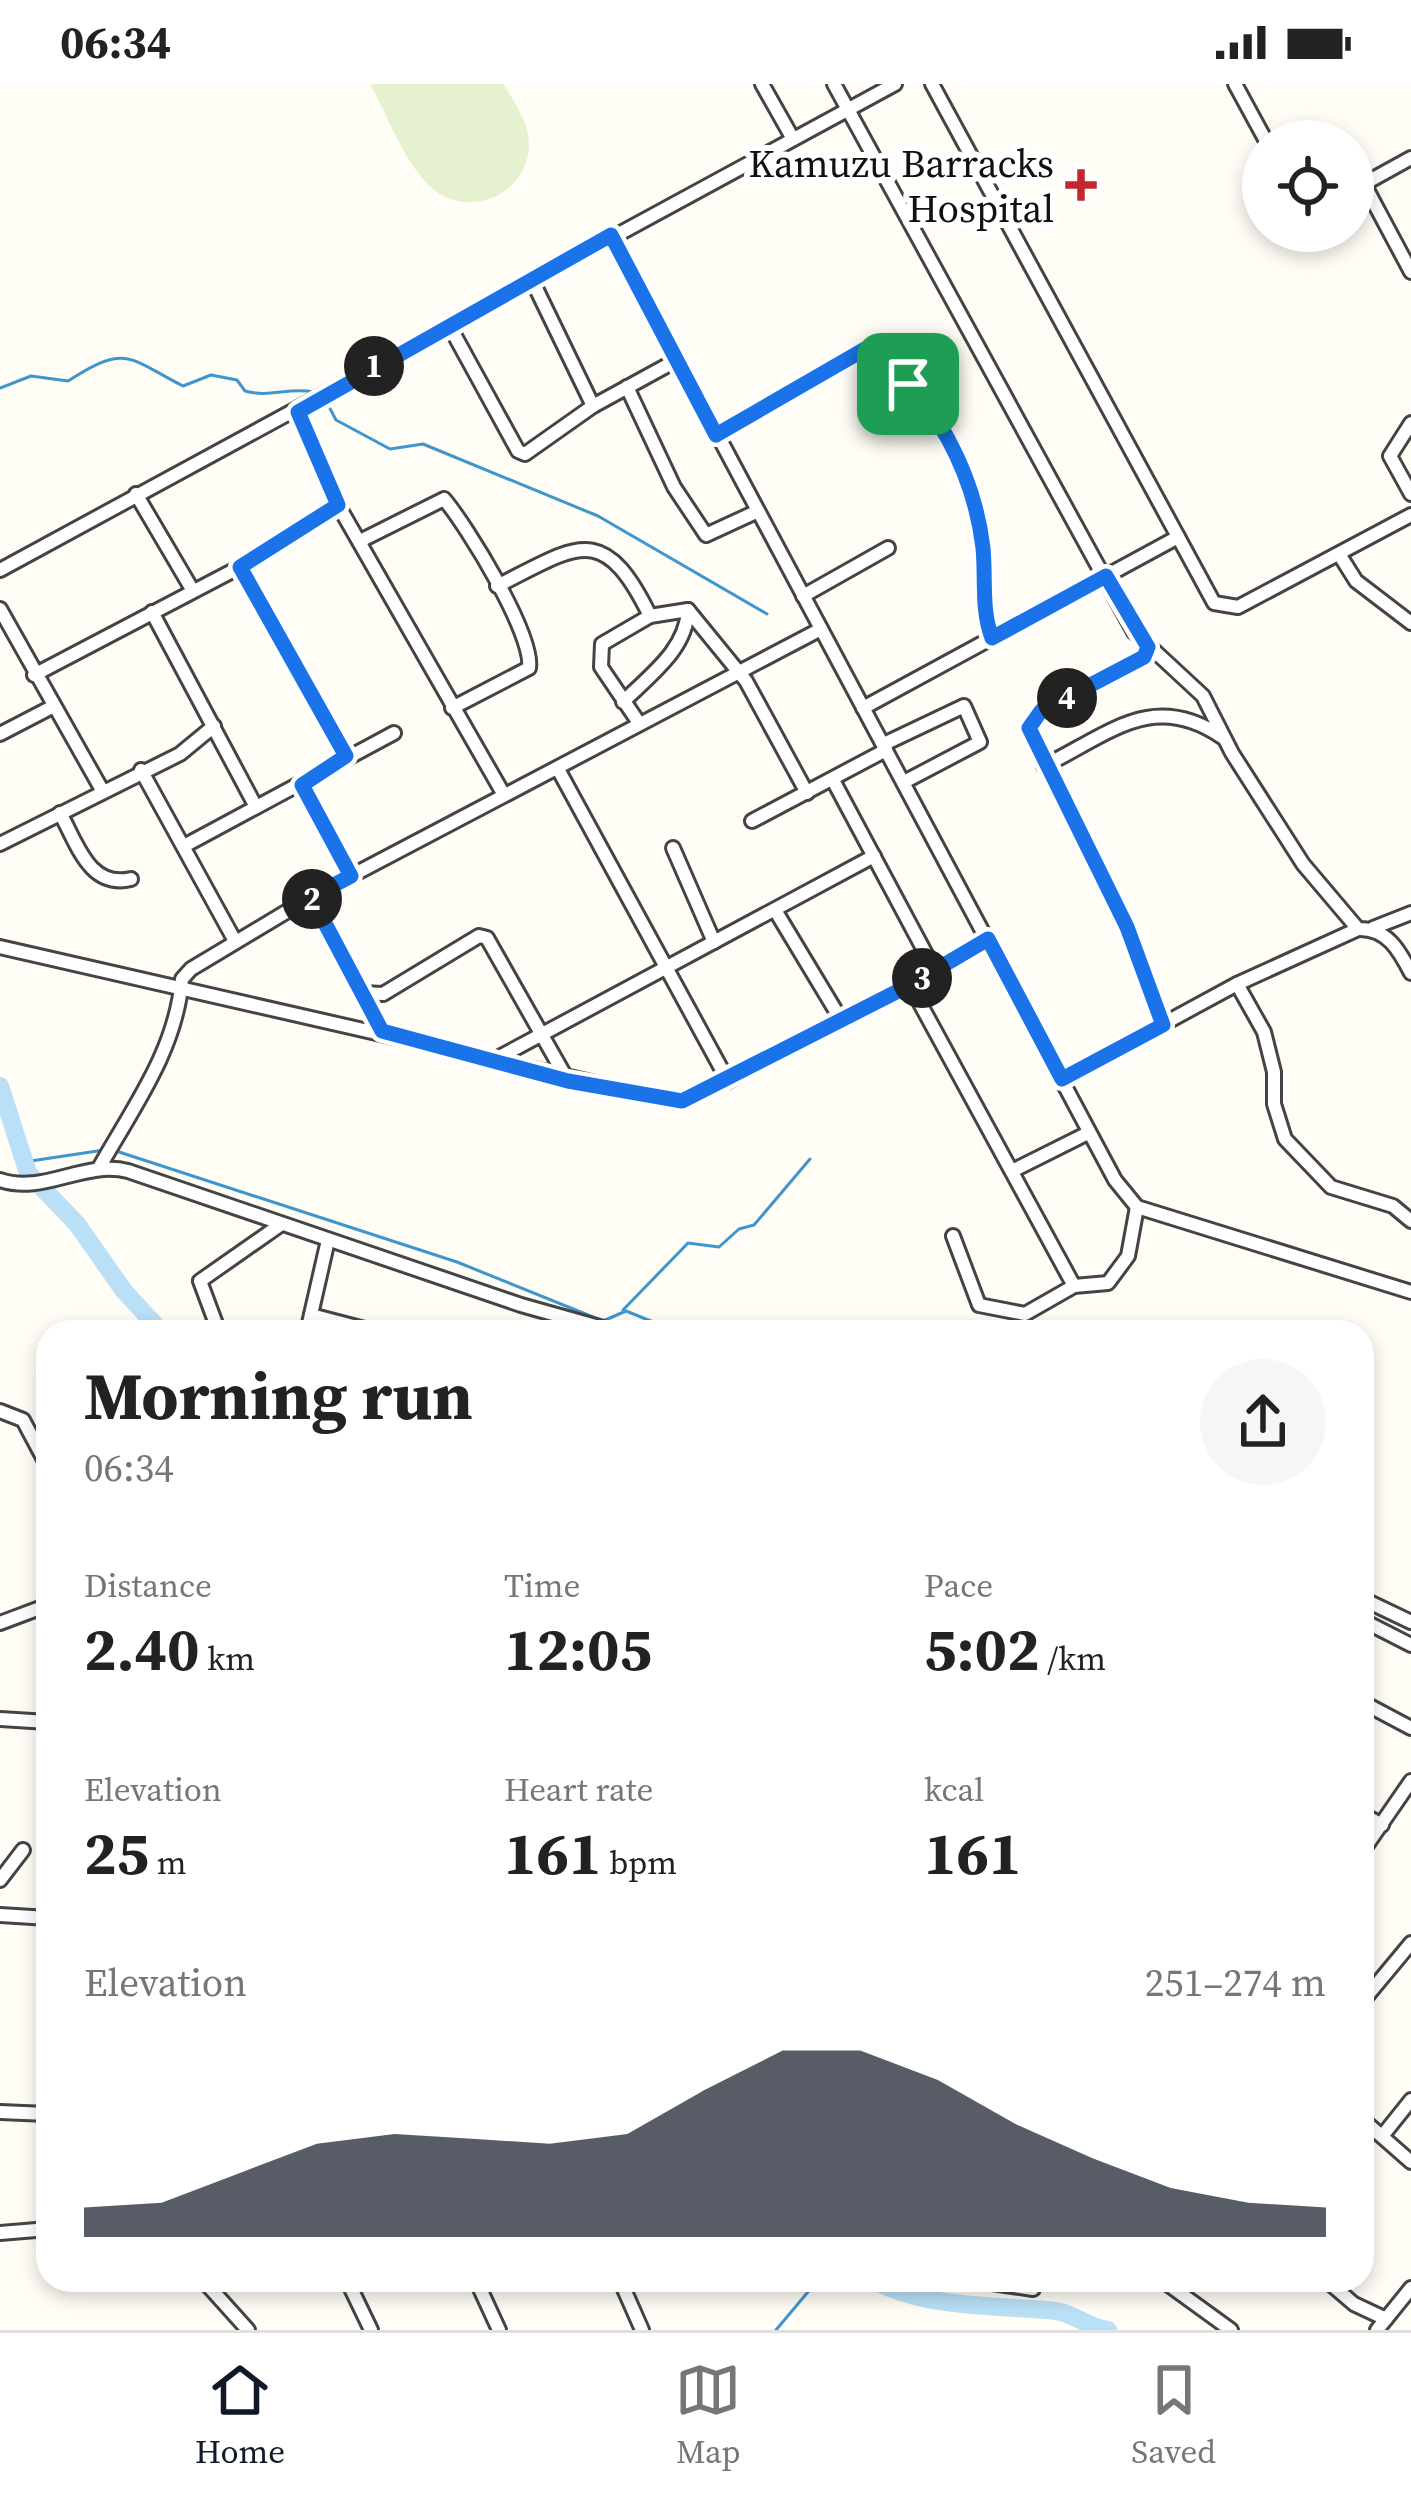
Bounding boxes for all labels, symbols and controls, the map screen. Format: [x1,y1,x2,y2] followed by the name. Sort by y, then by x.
[60,11,171,73] text: 06:34
[1242,120,1374,252] map controls
[1242,120,1374,252] button: locate
[748,137,1054,235] place label: Kamuzu Barracks Hospital
[1065,169,1097,201] marker: Kamuzu Barracks Hospital
[857,333,959,435] pin
[344,336,404,396] pin: 1
[365,343,383,388] text: 1
[875,351,941,417] icon: arrive
[1037,668,1097,728] pin: 4
[1058,675,1076,720] text: 4
[282,869,342,929] pin: 2
[303,876,321,921] text: 2
[892,948,952,1008] pin: 3
[913,955,931,1000] text: 3
[84,1351,473,1441] text: Morning run
[1200,1359,1326,1485] button: share
[84,1441,174,1494] text: 06:34
[84,1563,212,1608] text: Distance
[504,1563,580,1608] text: Time
[924,1563,993,1608] text: Pace
[84,1608,200,1690] text: 2.40
[504,1608,652,1690] text: 12:05
[924,1608,1040,1690] text: 5:02
[200,1636,255,1681] text: km
[1040,1636,1106,1681] text: /km
[84,1767,222,1812] text: Elevation
[504,1767,653,1812] text: Heart rate
[924,1767,984,1812] text: kcal
[84,1812,149,1894] text: 25
[504,1812,602,1894] text: 161
[924,1812,1022,1894] text: 161
[149,1840,186,1885] text: m
[602,1840,677,1885] text: bpm
[84,1956,247,2009] text: Elevation
[1145,1956,1326,2009] text: 251–274 m
[195,2357,285,2474] tab: Home
[675,2357,741,2474] tab: Map
[1131,2357,1216,2474] tab: Saved

